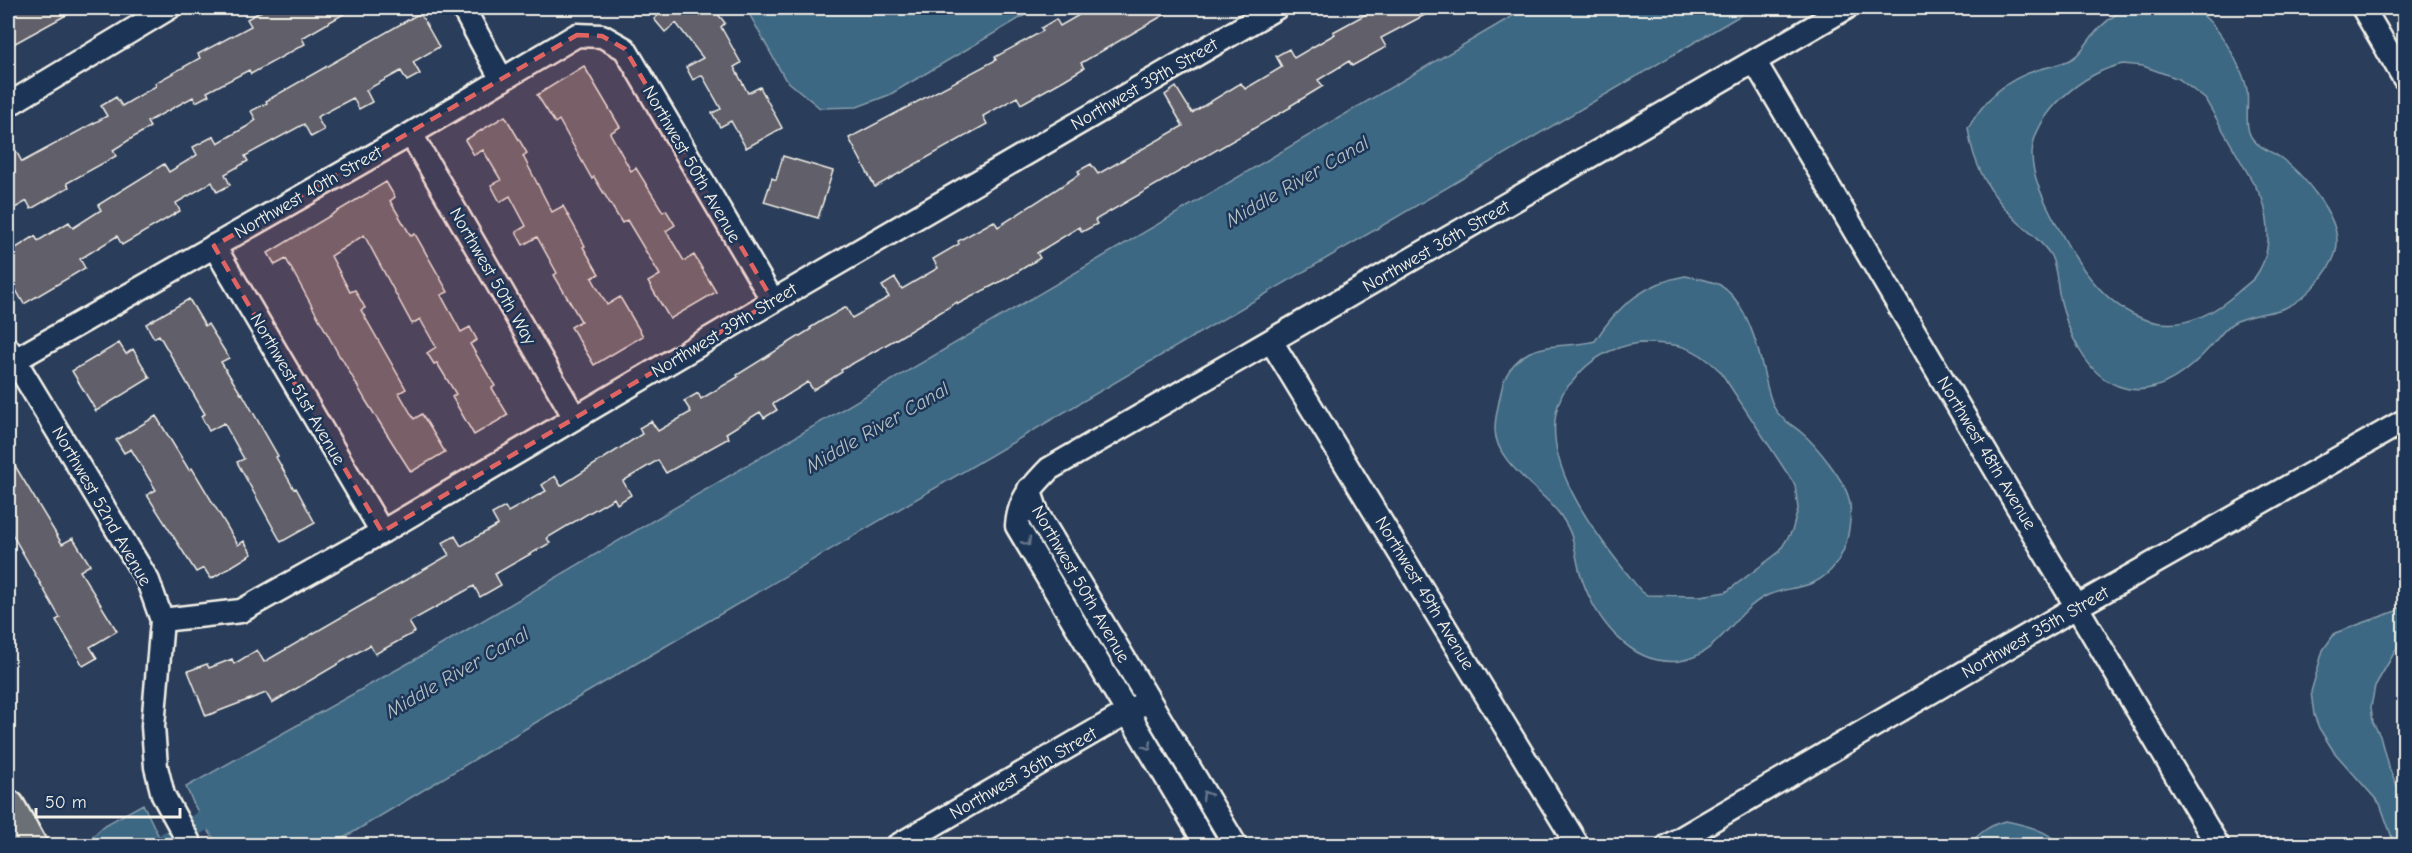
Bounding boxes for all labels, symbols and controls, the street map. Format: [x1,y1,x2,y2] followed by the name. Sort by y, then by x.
[1067,33,1222,135] street label: Northwest 39th Street
[638,82,745,246] street label: Northwest 50th Avenue
[1221,131,1373,232] water label: Middle River Canal
[231,141,387,243] street label: Northwest 40th Street
[1359,195,1514,297] street label: Northwest 36th Street
[445,204,541,349] street label: Northwest 50th Way
[648,278,802,382] street label: Northwest 39th Street
[246,310,350,469] street label: Northwest 51st Avenue
[1933,373,2041,534] street label: Northwest 48th Avenue
[801,377,953,478] water label: Middle River Canal
[47,423,156,590] street label: Northwest 52nd Avenue
[1027,502,1134,666] street label: Northwest 50th Avenue
[1370,513,1479,674] street label: Northwest 49th Avenue
[1020,536,1032,546] one-way arrow
[1958,581,2113,683] street label: Northwest 35th Street
[381,622,533,723] water label: Middle River Canal
[946,722,1101,824] street label: Northwest 36th Street
[1141,740,1153,750] one-way arrow
[36,781,180,819] scale bar
[1202,791,1214,801] one-way arrow
[45,792,87,813] text: 50 m

